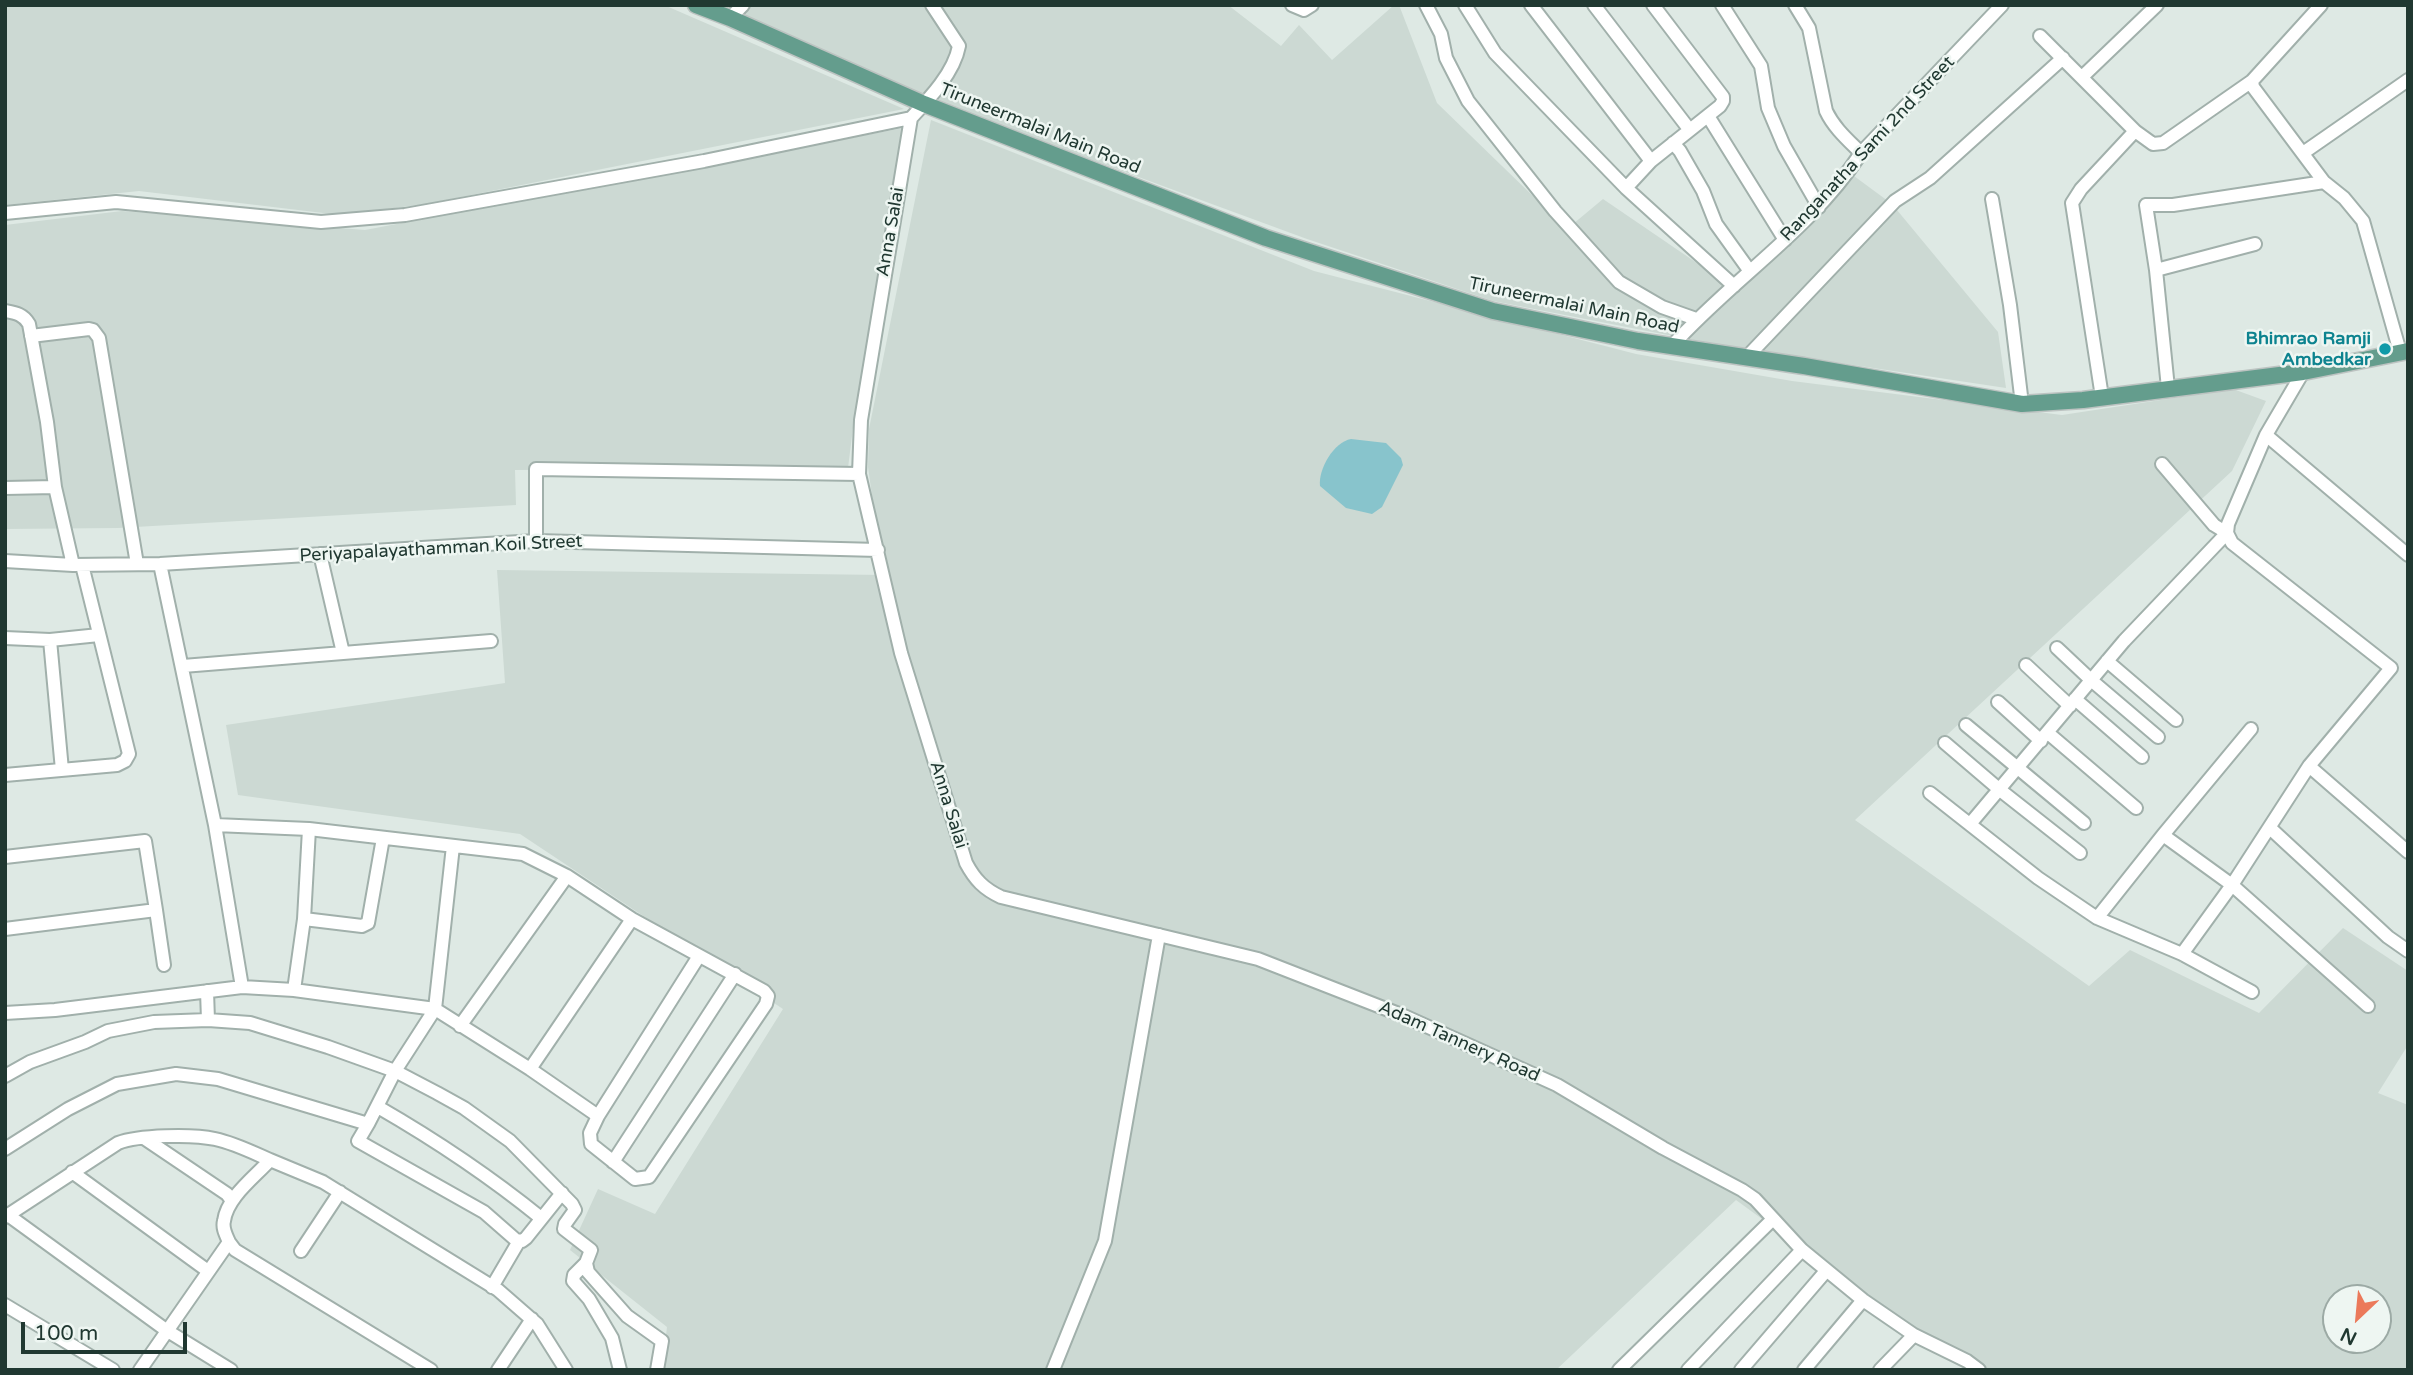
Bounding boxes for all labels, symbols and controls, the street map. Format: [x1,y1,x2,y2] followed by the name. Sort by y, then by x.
[1776,52,1960,246] street label: Ranganatha Sami 2nd Street
[936,79,1144,179] street label: Tiruneermalai Main Road
[873,186,909,278] street label: Anna Salai
[1467,273,1681,339] street label: Tiruneermalai Main Road
[2246,328,2371,370] place label: Bhimrao Ramji Ambedkar
[2377,341,2393,357] marker: Bhimrao Ramji Ambedkar
[299,531,583,567] street label: Periyapalayathamman Koil Street
[924,759,972,851] street label: Anna Salai
[1375,997,1543,1087] street label: Adam Tannery Road
[2322,1284,2392,1354] north arrow
[24,1308,191,1352] scale bar
[34,1321,98,1346] text: 100 m
[2337,1323,2360,1349] text: N

